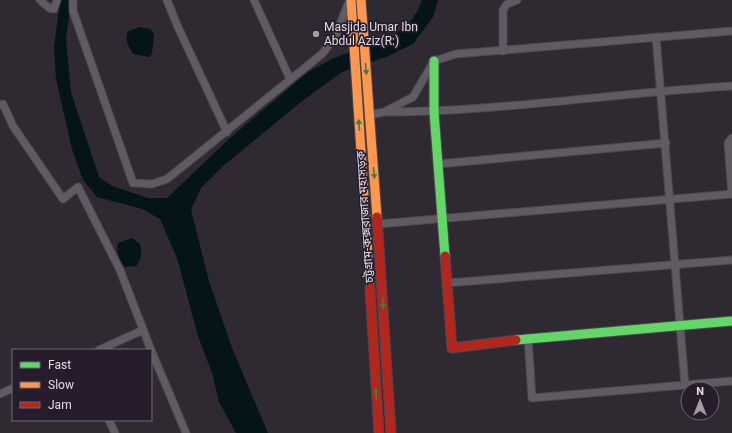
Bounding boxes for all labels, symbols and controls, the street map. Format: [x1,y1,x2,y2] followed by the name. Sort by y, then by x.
[324,20,418,48] place label: Masjida Umar Ibn Abdul Aziz(R:)
[311,29,321,39] marker: Masjida Umar Ibn Abdul Aziz(R:)
[363,63,370,75] one-way arrow
[355,119,362,131] one-way arrow
[352,150,377,285] street label: চট্টগ্রাম-কক্সবাজার মহাসড়ক
[371,167,378,179] one-way arrow
[379,297,386,309] one-way arrow
[12,349,152,421] legend
[48,358,71,372] text: Fast
[48,378,74,392] text: Slow
[680,381,720,421] north arrow
[696,385,704,398] text: N
[373,388,380,400] one-way arrow
[48,398,72,412] text: Jam

